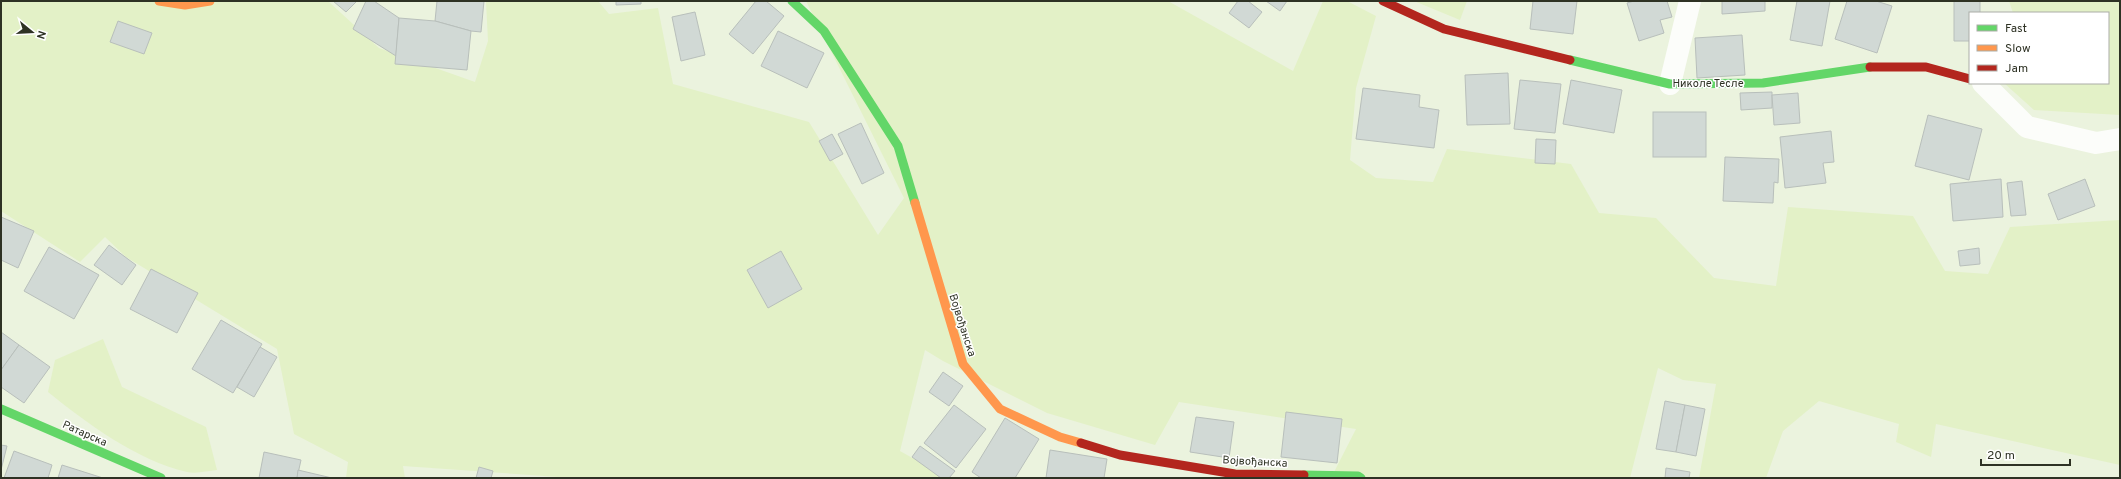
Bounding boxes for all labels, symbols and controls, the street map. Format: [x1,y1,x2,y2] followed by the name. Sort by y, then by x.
[12,12,52,52] north arrow
[1969,12,2109,84] legend
[2005,21,2027,37] text: Fast
[33,29,48,41] text: N
[2005,41,2031,57] text: Slow
[2005,61,2028,77] text: Jam
[1672,77,1744,91] street label: Николе Тесле
[945,292,979,359] street label: Војвођанска
[60,418,109,450] street label: Ратарска
[1981,441,2070,467] scale bar
[1987,448,2015,464] text: 20 m
[1222,453,1288,471] street label: Војвођанска

